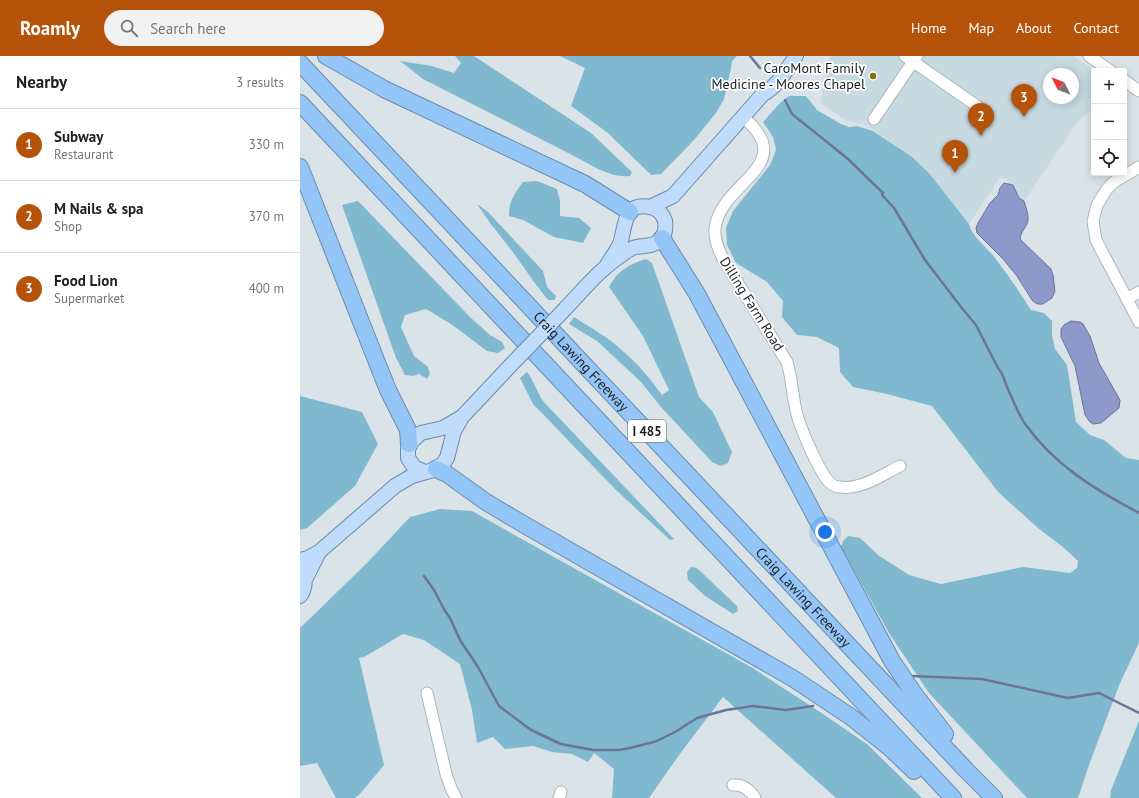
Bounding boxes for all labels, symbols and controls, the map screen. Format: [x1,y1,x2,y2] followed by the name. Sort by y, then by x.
[104,10,384,46] search box
[20,16,80,40] text: Roamly
[118,17,140,39] icon: search
[150,19,226,38] text: Search here
[911,19,946,37] text: Home
[968,19,994,37] text: Map
[1016,19,1052,37] text: About
[1074,19,1119,37] text: Contact
[711,59,865,93] place label: CaroMont Family Medicine - Moores Chapel
[1043,68,1079,104] north arrow
[1091,68,1127,176] map controls
[1091,68,1127,104] button: +
[16,71,67,93] text: Nearby
[868,71,878,81] marker: CaroMont Family Medicine - Moores Chapel
[236,74,284,91] text: 3 results
[1011,84,1037,117] pin: 3
[968,103,994,136] pin: 2
[1091,104,1127,140] button: −
[54,127,103,146] text: Subway
[25,136,33,153] text: 1
[249,136,284,153] text: 330 m
[942,140,968,173] pin: 1
[1091,140,1127,176] button: locate
[54,146,113,163] text: Restaurant
[54,199,144,218] text: M Nails & spa
[25,208,33,225] text: 2
[249,208,284,225] text: 370 m
[54,218,82,235] text: Shop
[716,254,788,354] street label: Dilling Farm Road
[54,271,118,290] text: Food Lion
[25,280,33,297] text: 3
[249,280,284,297] text: 400 m
[54,290,124,307] text: Supermarket
[530,308,633,416] street label: Craig Lawing Freeway
[628,420,666,442] road number: I 485
[815,522,835,542] your location
[752,543,855,652] street label: Craig Lawing Freeway

